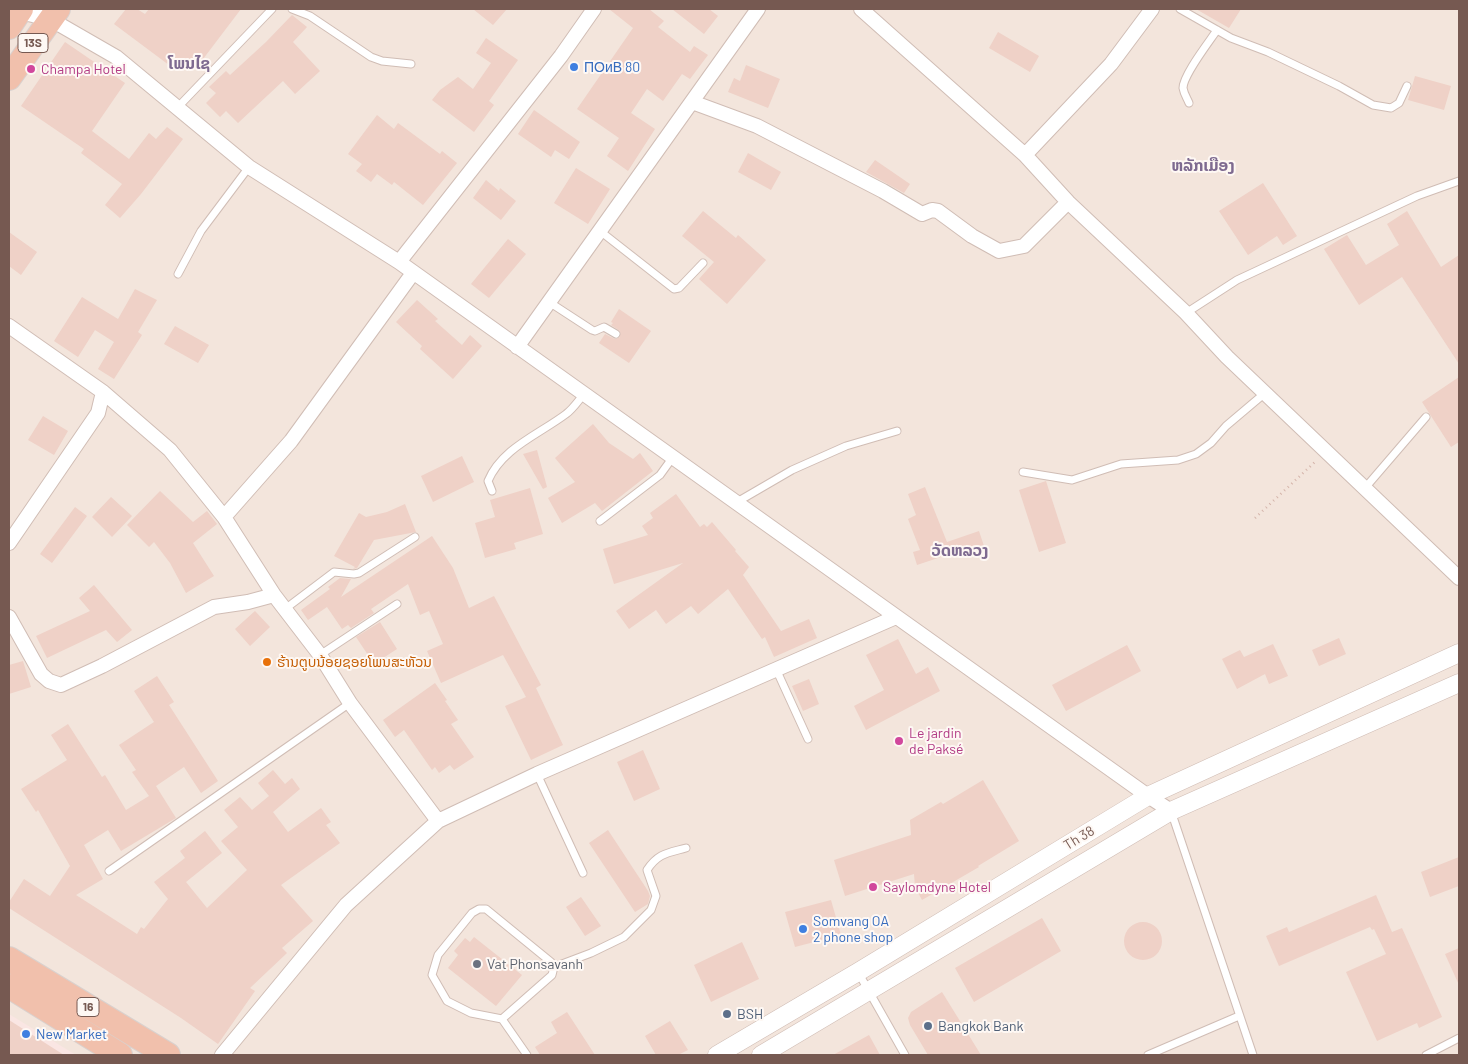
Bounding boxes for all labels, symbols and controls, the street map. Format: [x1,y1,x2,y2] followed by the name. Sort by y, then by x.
[18,34,48,52] road number: 13S
[168,54,210,74] district label: ໂພນໄຊ
[584,59,640,75] place label: ПОиВ 80
[41,61,126,77] place label: Champa Hotel
[568,61,580,73] marker: ПОиВ 80
[25,63,37,75] marker: Champa Hotel
[1171,156,1235,176] district label: ຫລັກເມືອງ
[932,541,988,561] district label: ວັດຫລວງ
[277,654,432,670] place label: ຮ້ານຕູບນ້ອຍຊອຍໂພນສະຫັວນ
[261,656,273,668] marker: ຮ້ານຕູບນ້ອຍຊອຍໂພນສະຫັວນ
[909,725,963,758] place label: Le jardin de Paksé
[893,735,905,747] marker: Le jardin de Paksé
[1061,822,1097,854] street label: Th 38
[883,879,991,895] place label: Saylomdyne Hotel
[867,881,879,893] marker: Saylomdyne Hotel
[813,913,893,946] place label: Somvang OA 2 phone shop
[797,923,809,935] marker: Somvang OA 2 phone shop
[487,956,583,972] place label: Vat Phonsavanh
[471,958,483,970] marker: Vat Phonsavanh
[77,998,99,1016] road number: 16
[737,1006,763,1022] place label: BSH
[721,1008,733,1020] marker: BSH
[938,1018,1023,1034] place label: Bangkok Bank
[922,1020,934,1032] marker: Bangkok Bank
[36,1026,107,1042] place label: New Market
[20,1028,32,1040] marker: New Market

